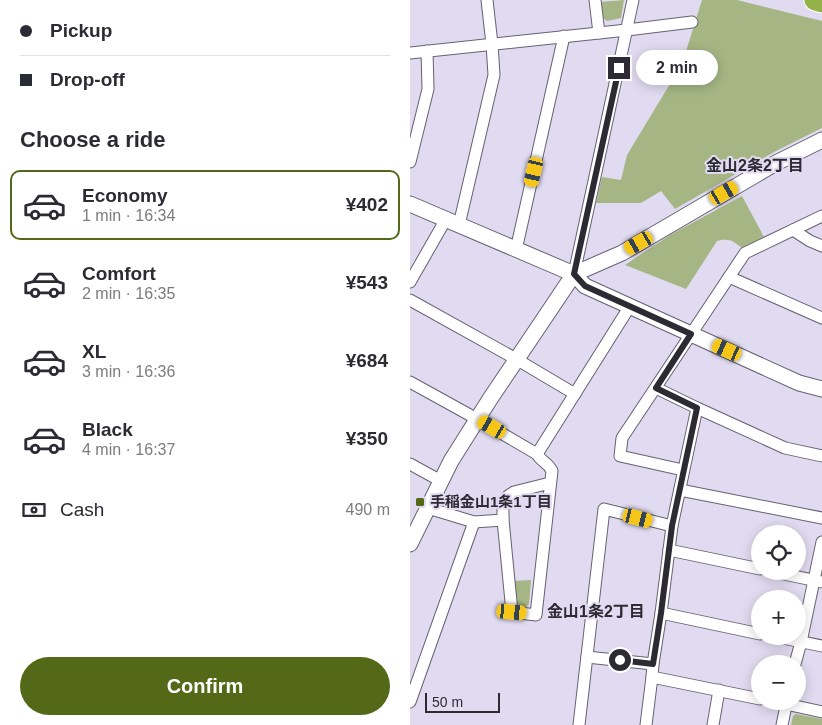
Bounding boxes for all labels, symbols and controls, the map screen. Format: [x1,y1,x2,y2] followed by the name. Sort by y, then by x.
[50,20,112,41] text: Pickup
[636,50,719,86] callout: 2 min
[608,57,630,79] route end
[656,59,698,76] text: 2 min
[50,69,125,90] text: Drop-off
[20,127,165,152] text: Choose a ride
[523,156,544,188] car
[706,157,804,174] district label: 金山2条2丁目
[707,179,740,207] car
[22,183,67,228] icon: car
[82,185,168,206] text: Economy
[346,194,388,215] text: ¥402
[82,207,175,224] text: 1 min · 16:34
[622,229,655,257] car
[22,261,67,306] icon: car
[82,263,156,284] text: Comfort
[346,272,388,293] text: ¥543
[82,285,175,302] text: 2 min · 16:35
[710,337,743,363] car
[22,339,67,384] icon: car
[82,341,106,362] text: XL
[346,350,388,371] text: ¥684
[82,363,175,380] text: 3 min · 16:36
[475,413,508,441] car
[22,417,67,462] icon: car
[82,419,133,440] text: Black
[346,428,388,449] text: ¥350
[82,441,175,458] text: 4 min · 16:37
[430,493,552,510] place label: 手稲金山1条1丁目
[20,496,48,524] icon: cash
[414,496,426,508] marker: 手稲金山1条1丁目
[60,499,104,520] text: Cash
[346,501,390,518] text: 490 m
[621,507,654,529] car
[751,525,806,710] map controls
[751,525,806,580] button: locate
[751,590,806,645] button: +
[496,603,527,621] car
[547,603,645,620] district label: 金山1条2丁目
[609,649,631,671] route start
[751,655,806,710] button: −
[20,657,390,715] button: Confirm
[425,690,500,713] scale bar
[432,694,463,710] text: 50 m

